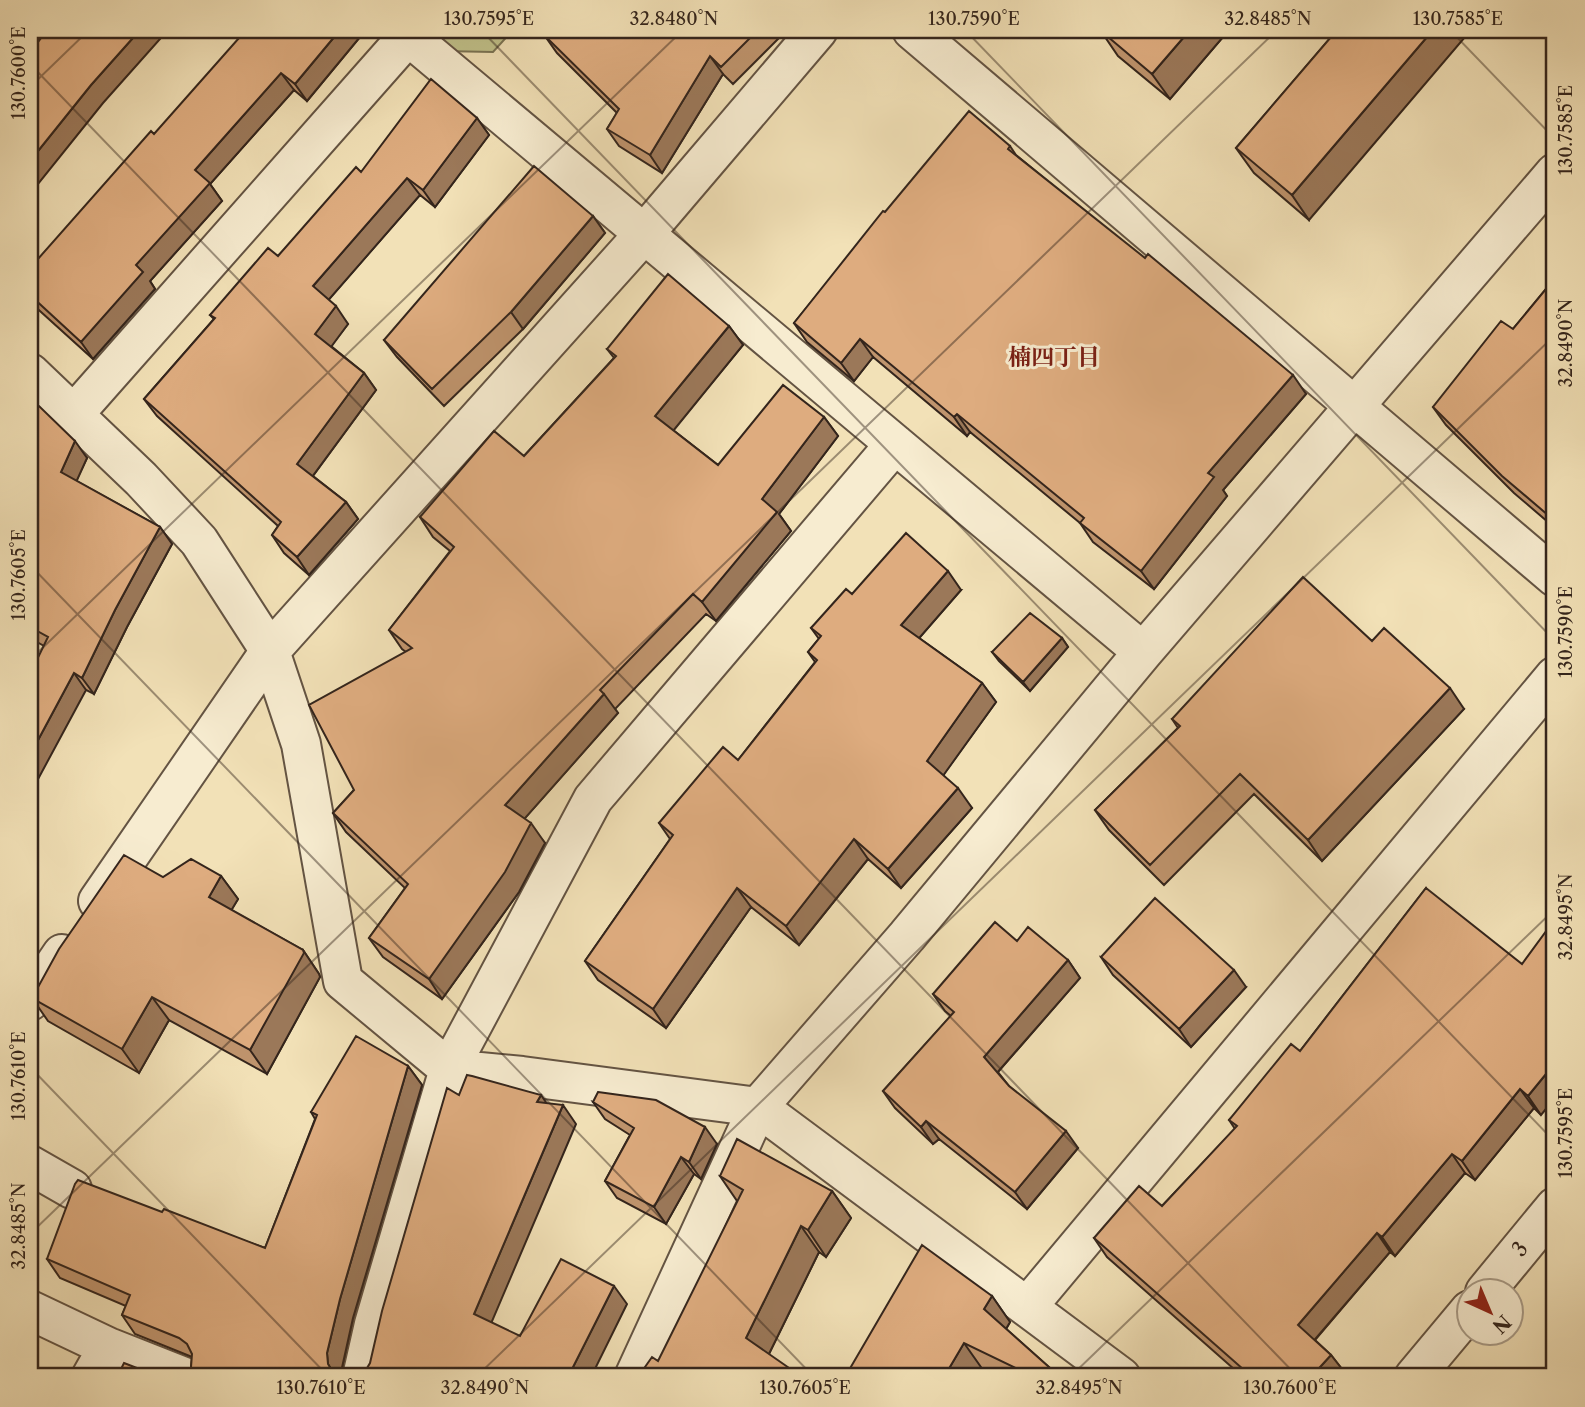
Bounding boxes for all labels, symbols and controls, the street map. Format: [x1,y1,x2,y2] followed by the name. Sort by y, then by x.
[444,8,534,30] text: 130.7595°E
[630,8,719,30] text: 32.8480°N
[928,8,1020,30] text: 130.7590°E
[1224,8,1312,30] text: 32.8485°N
[1413,8,1503,30] text: 130.7585°E
[8,26,30,120] text: 130.7600°E
[1555,85,1577,175] text: 130.7585°E
[1555,298,1577,387] text: 32.8490°N
[1008,343,1100,371] district label: 楠四丁目
[8,529,30,621] text: 130.7605°E
[1555,586,1577,678] text: 130.7590°E
[1555,873,1577,961] text: 32.8495°N
[8,1031,30,1121] text: 130.7610°E
[1555,1088,1577,1178] text: 130.7595°E
[8,1182,30,1270] text: 32.8485°N
[1506,1236,1533,1261] street label: 3
[1456,1278,1526,1348] north arrow
[1488,1310,1515,1338] text: N
[276,1377,366,1399] text: 130.7610°E
[441,1377,530,1399] text: 32.8490°N
[759,1377,851,1399] text: 130.7605°E
[1035,1377,1123,1399] text: 32.8495°N
[1243,1377,1337,1399] text: 130.7600°E

